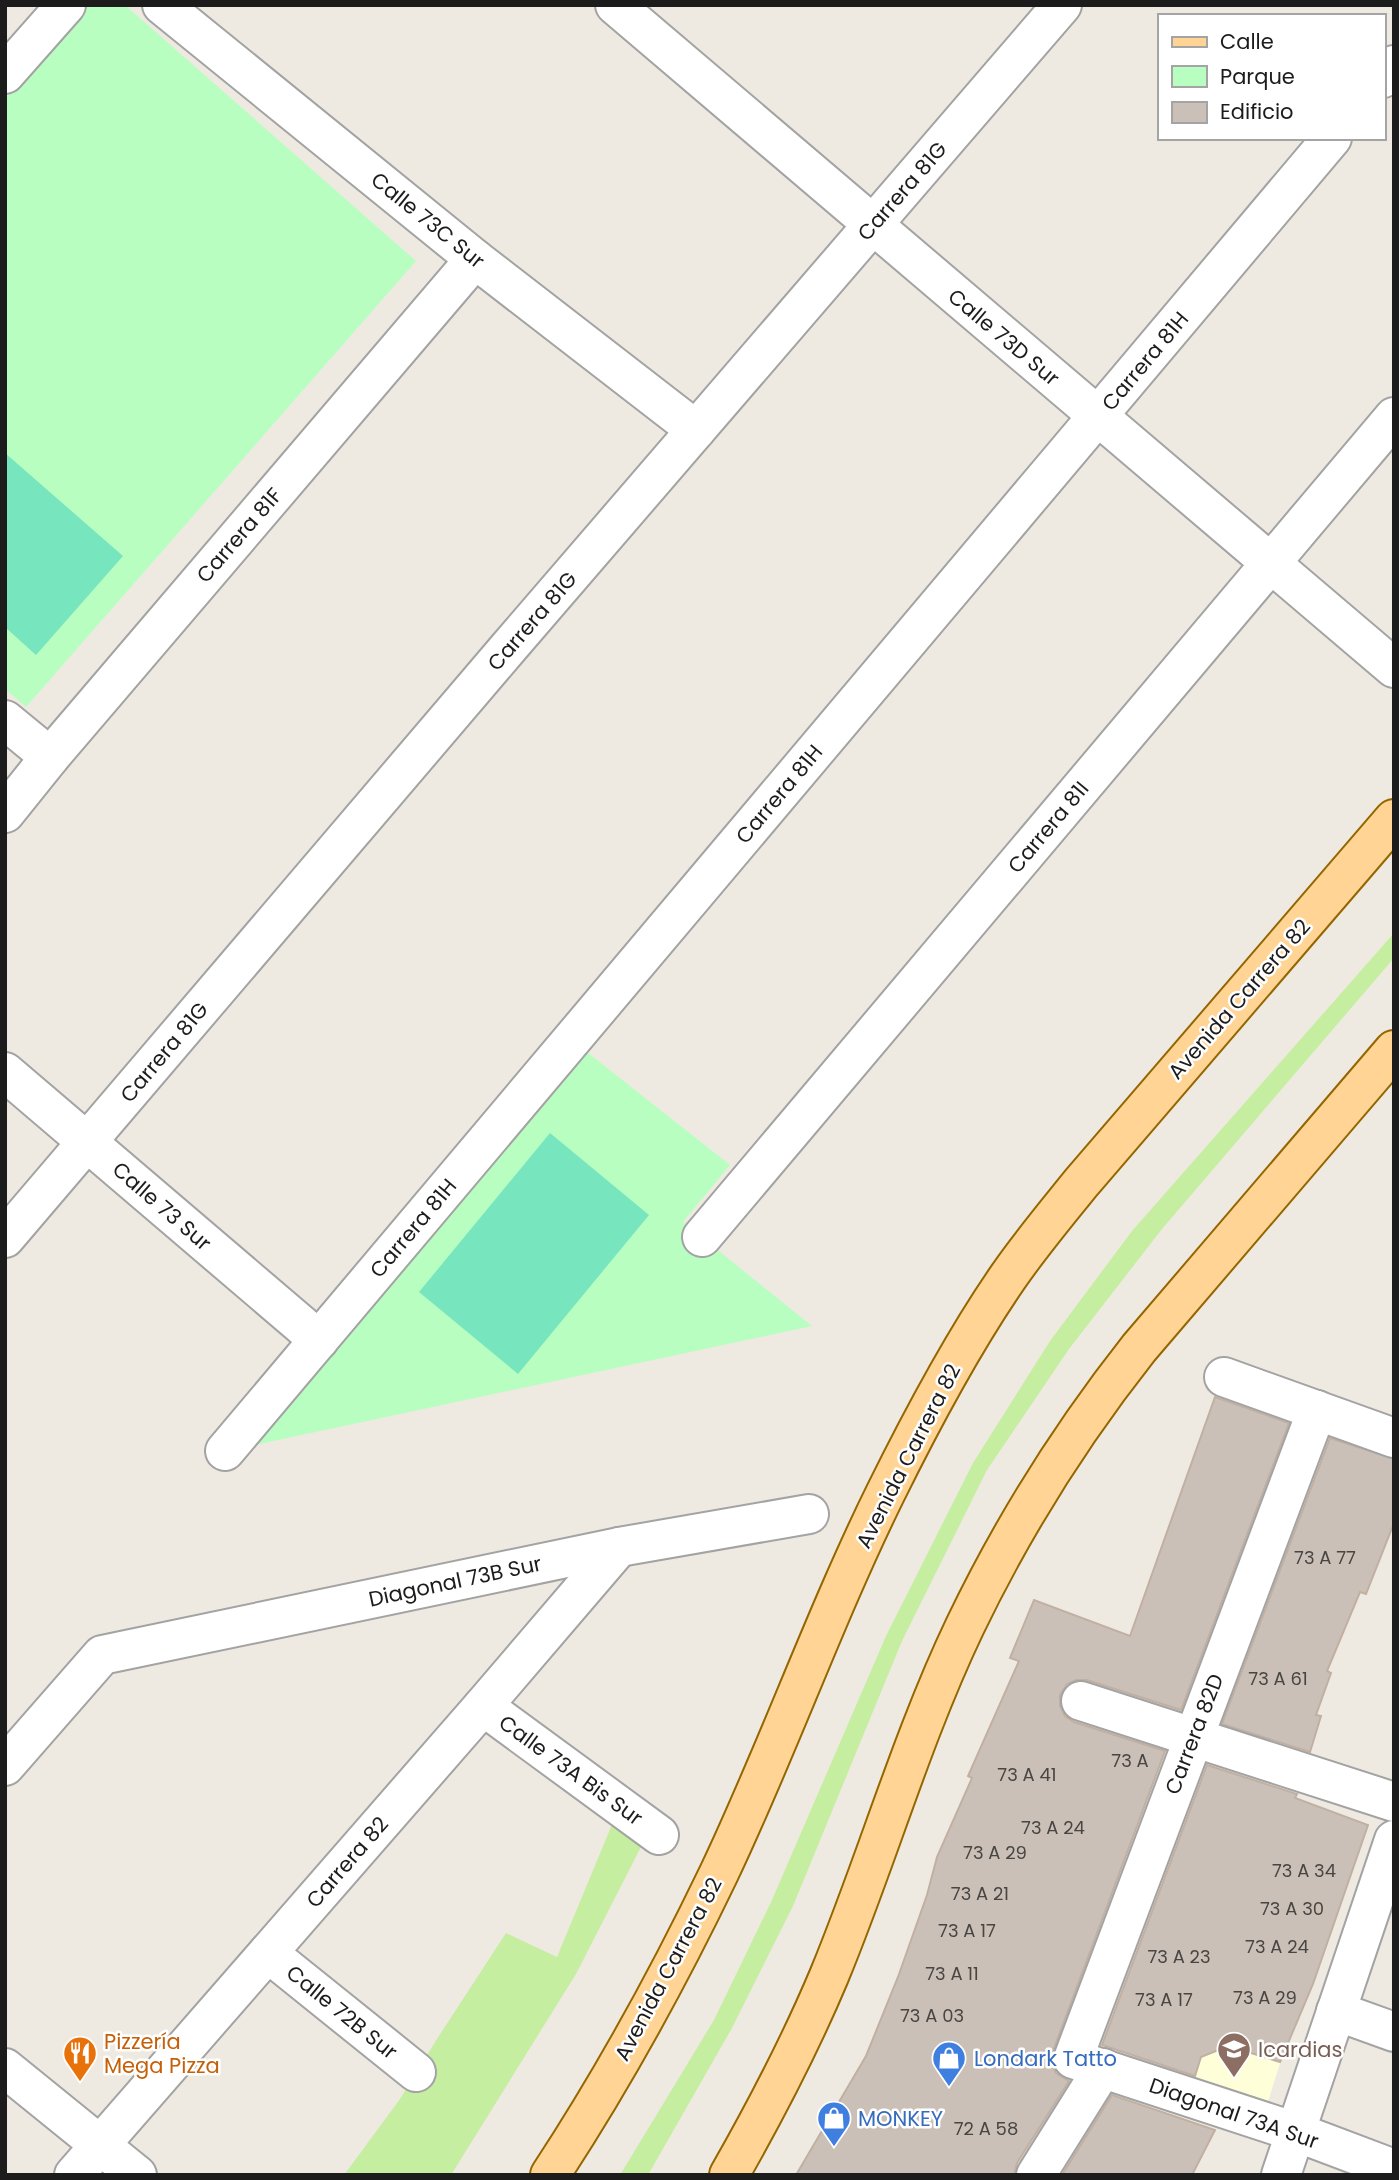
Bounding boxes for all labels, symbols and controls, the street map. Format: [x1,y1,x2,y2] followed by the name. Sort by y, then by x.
[1158,14,1385,140] legend
[1220,27,1274,56] text: Calle
[1220,62,1295,91] text: Parque
[1220,97,1294,126] text: Edificio
[851,135,953,247] street label: Carrera 81G
[365,165,491,275] street label: Calle 73C Sur
[942,282,1066,392] street label: Calle 73D Sur
[1095,305,1195,417] street label: Carrera 81H
[190,481,288,589] street label: Carrera 81F
[481,565,583,677] street label: Carrera 81G
[729,738,829,850] street label: Carrera 81H
[1001,775,1095,879] street label: Carrera 81I
[1161,913,1317,1085] street label: Avenida Carrera 82
[113,996,215,1108] street label: Carrera 81G
[106,1155,218,1257] street label: Calle 73 Sur
[363,1172,463,1284] street label: Carrera 81H
[849,1359,967,1553] street label: Avenida Carrera 82
[1294,1545,1356,1570] house number: 73 A 77
[366,1548,544,1613] street label: Diagonal 73B Sur
[1248,1666,1308,1691] house number: 73 A 61
[1158,1670,1230,1798] street label: Carrera 82D
[493,1708,649,1832] street label: Calle 73A Bis Sur
[1111,1748,1149,1773] house number: 73 A
[997,1762,1057,1787] house number: 73 A 41
[299,1810,395,1914] street label: Carrera 82
[1021,1815,1085,1840] house number: 73 A 24
[963,1840,1027,1865] house number: 73 A 29
[1272,1858,1336,1883] house number: 73 A 34
[607,1872,729,2066] street label: Avenida Carrera 82
[951,1881,1009,1906] house number: 73 A 21
[1260,1896,1324,1921] house number: 73 A 30
[938,1918,996,1943] house number: 73 A 17
[1245,1934,1309,1959] house number: 73 A 24
[1147,1944,1211,1969] house number: 73 A 23
[280,1958,404,2066] street label: Calle 72B Sur
[925,1961,979,1986] house number: 73 A 11
[1233,1985,1297,2010] house number: 73 A 29
[1135,1987,1193,2012] house number: 73 A 17
[900,2003,964,2028] house number: 73 A 03
[104,2027,220,2080] place label: Pizzería Mega Pizza
[1215,2030,1253,2079] school or university icon: Icardias
[61,2034,99,2083] restaurant icon: Pizzería Mega Pizza
[1258,2035,1342,2064] place label: Icardias
[930,2039,968,2088] shop icon: Londark Tatto
[974,2044,1117,2073] place label: Londark Tatto
[1145,2070,1323,2156] street label: Diagonal 73A Sur
[815,2099,853,2148] shop icon: MONKEY
[858,2104,943,2133] place label: MONKEY
[954,2116,1018,2141] house number: 72 A 58

